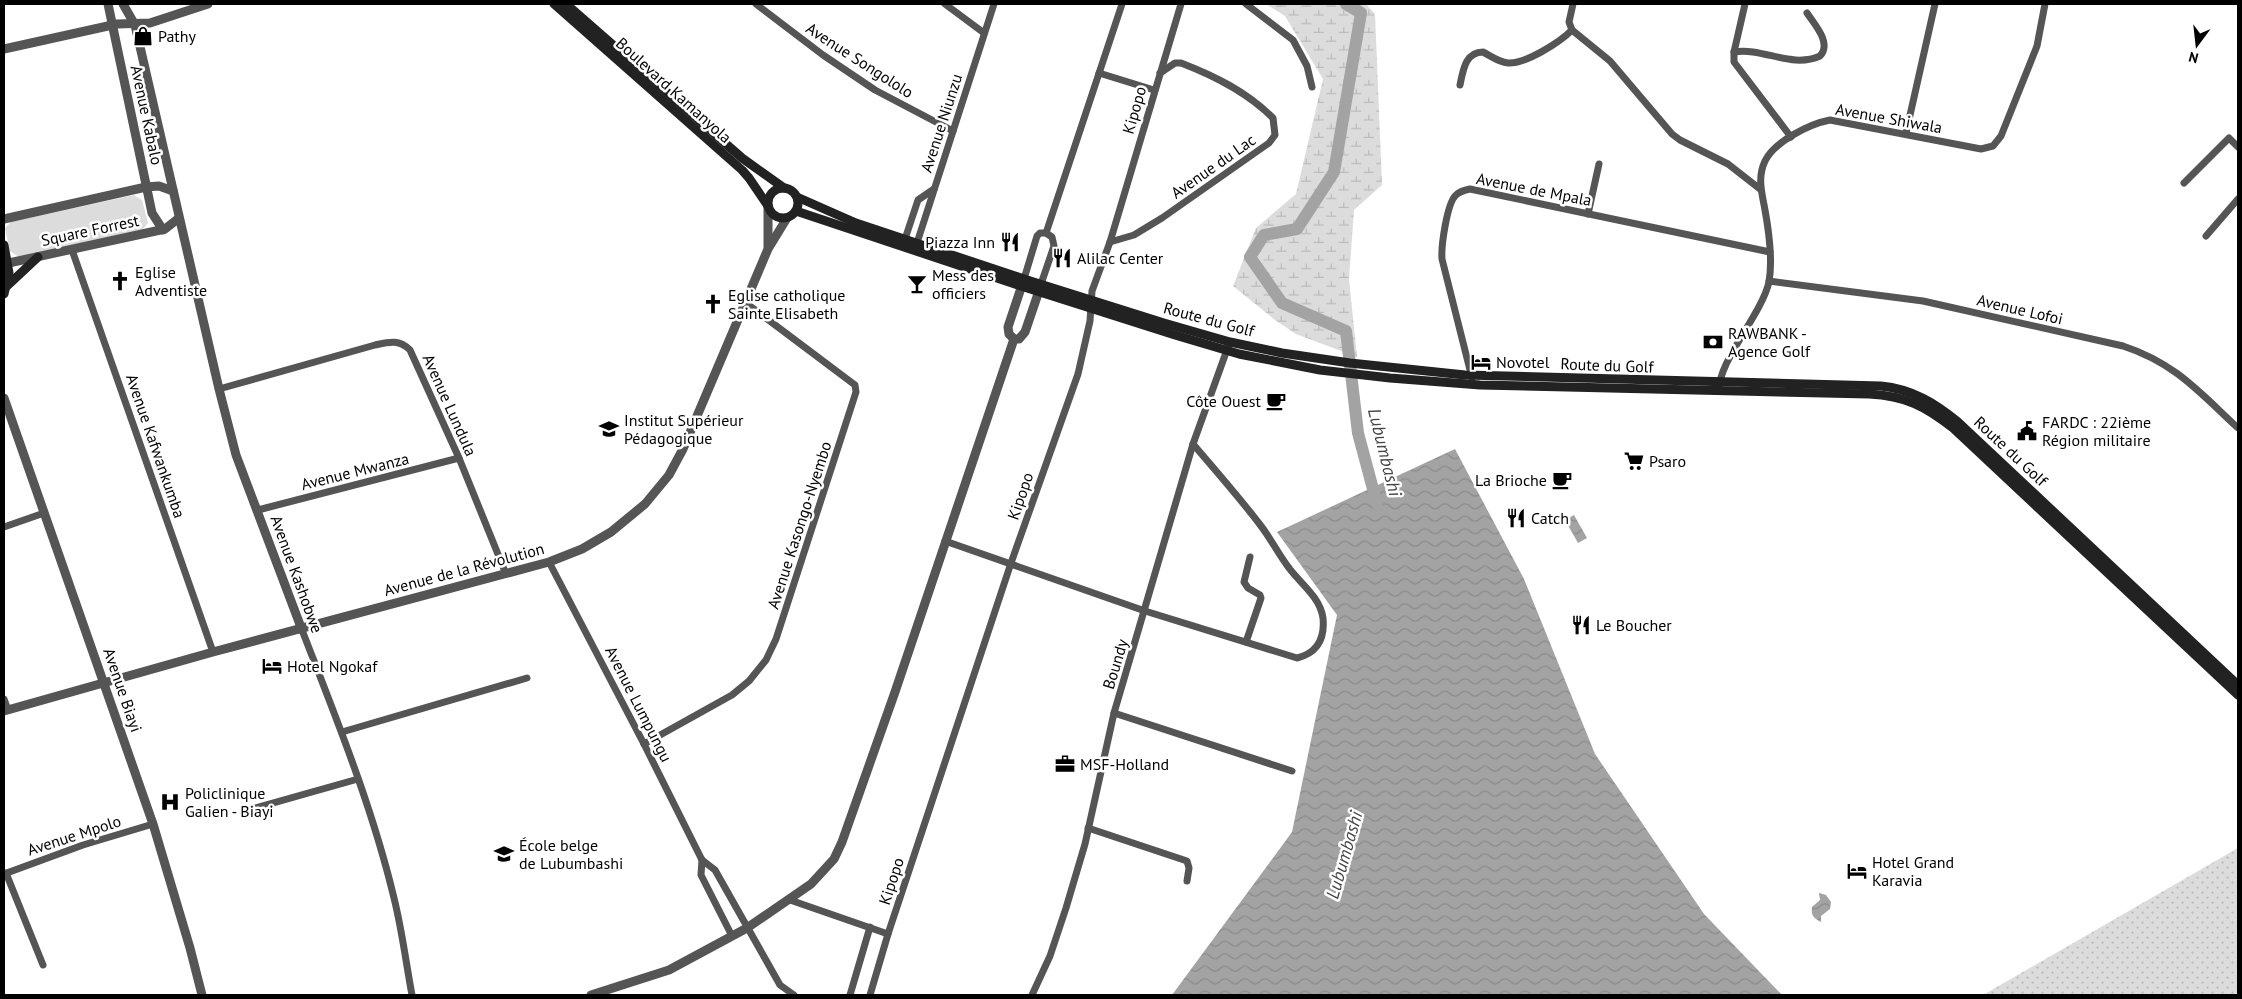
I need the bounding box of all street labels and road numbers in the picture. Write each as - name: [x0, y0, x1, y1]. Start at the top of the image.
- street label: Avenue Songololo: [803, 18, 917, 102]
- street label: Boulevard Kamanyola: [612, 33, 736, 147]
- street label: Avenue Kabalo: [127, 63, 167, 167]
- street label: Avenue Niunzu: [916, 71, 966, 175]
- street label: Kipopo: [1118, 84, 1150, 136]
- street label: Avenue Shiwala: [1834, 99, 1944, 137]
- street label: Avenue du Lac: [1167, 129, 1259, 203]
- street label: Avenue de Mpala: [1475, 168, 1593, 210]
- street label: Square Forrest: [39, 210, 141, 250]
- street label: Avenue Lofoi: [1975, 289, 2065, 329]
- street label: Route du Golf: [1161, 297, 1257, 341]
- street label: Avenue Lundula: [419, 351, 481, 459]
- street label: Route du Golf: [1560, 353, 1655, 377]
- street label: Avenue Kafwankumba: [122, 371, 190, 521]
- street label: Route du Golf: [1970, 412, 2053, 491]
- street label: Avenue Kasongo-Nyembo: [762, 439, 836, 611]
- street label: Avenue Mwanza: [299, 448, 411, 494]
- street label: Kipopo: [1003, 470, 1037, 522]
- street label: Avenue Kashobwe: [266, 512, 328, 636]
- street label: Avenue de la Révolution: [382, 538, 546, 600]
- street label: Boundy: [1098, 636, 1132, 691]
- street label: Avenue Lumpungu: [601, 643, 677, 765]
- street label: Avenue Biayi: [99, 645, 147, 735]
- street label: Avenue Mpolo: [25, 810, 123, 860]
- street label: Kipopo: [874, 855, 908, 907]

